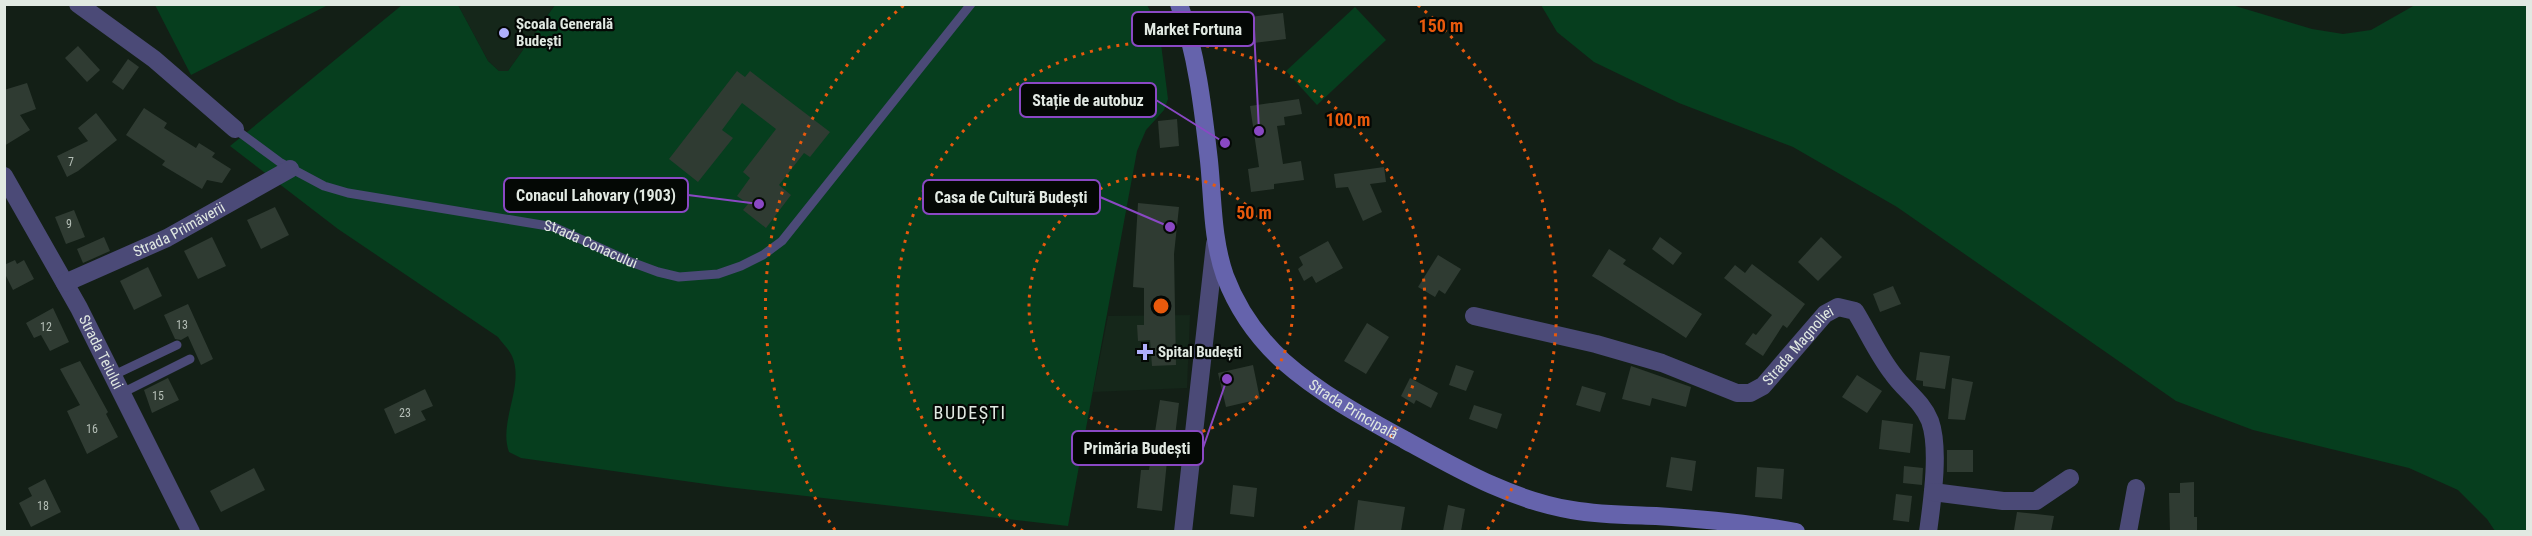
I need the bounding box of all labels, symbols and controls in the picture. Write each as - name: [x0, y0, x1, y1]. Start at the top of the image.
- callout: Market Fortuna: [1132, 12, 1254, 46]
- place label: Școala Generală Budești: [516, 15, 613, 50]
- text: 150 m: [1419, 15, 1463, 36]
- text: Market Fortuna: [1144, 20, 1242, 39]
- marker: Școala Generală Budești: [497, 26, 511, 40]
- callout: Stație de autobuz: [1020, 83, 1156, 117]
- text: Stație de autobuz: [1032, 91, 1144, 110]
- text: 100 m: [1326, 109, 1370, 130]
- house number: 7: [68, 155, 74, 169]
- callout: Conacul Lahovary (1903): [504, 178, 688, 212]
- callout: Casa de Cultură Budești: [923, 180, 1100, 214]
- text: Conacul Lahovary (1903): [516, 186, 676, 205]
- text: Casa de Cultură Budești: [934, 188, 1088, 207]
- street label: Strada Primăverii: [130, 198, 228, 261]
- text: 50 m: [1236, 202, 1272, 223]
- street label: Strada Conacului: [543, 216, 640, 273]
- house number: 9: [66, 217, 72, 231]
- centre of rings: [1151, 296, 1171, 316]
- street label: Strada Magnoliei: [1759, 302, 1837, 389]
- street label: Strada Teiului: [75, 312, 127, 392]
- house number: 13: [176, 318, 188, 332]
- house number: 12: [40, 320, 52, 334]
- marker: Spital Budești: [1136, 343, 1154, 361]
- place label: Spital Budești: [1158, 343, 1242, 361]
- street label: Strada Principală: [1305, 376, 1401, 443]
- house number: 15: [152, 389, 164, 403]
- district label: BUDEȘTI: [934, 402, 1006, 424]
- house number: 23: [399, 406, 411, 420]
- house number: 16: [86, 422, 98, 436]
- callout: Primăria Budești: [1072, 431, 1203, 465]
- text: Primăria Budești: [1083, 439, 1191, 458]
- house number: 18: [37, 499, 49, 513]

